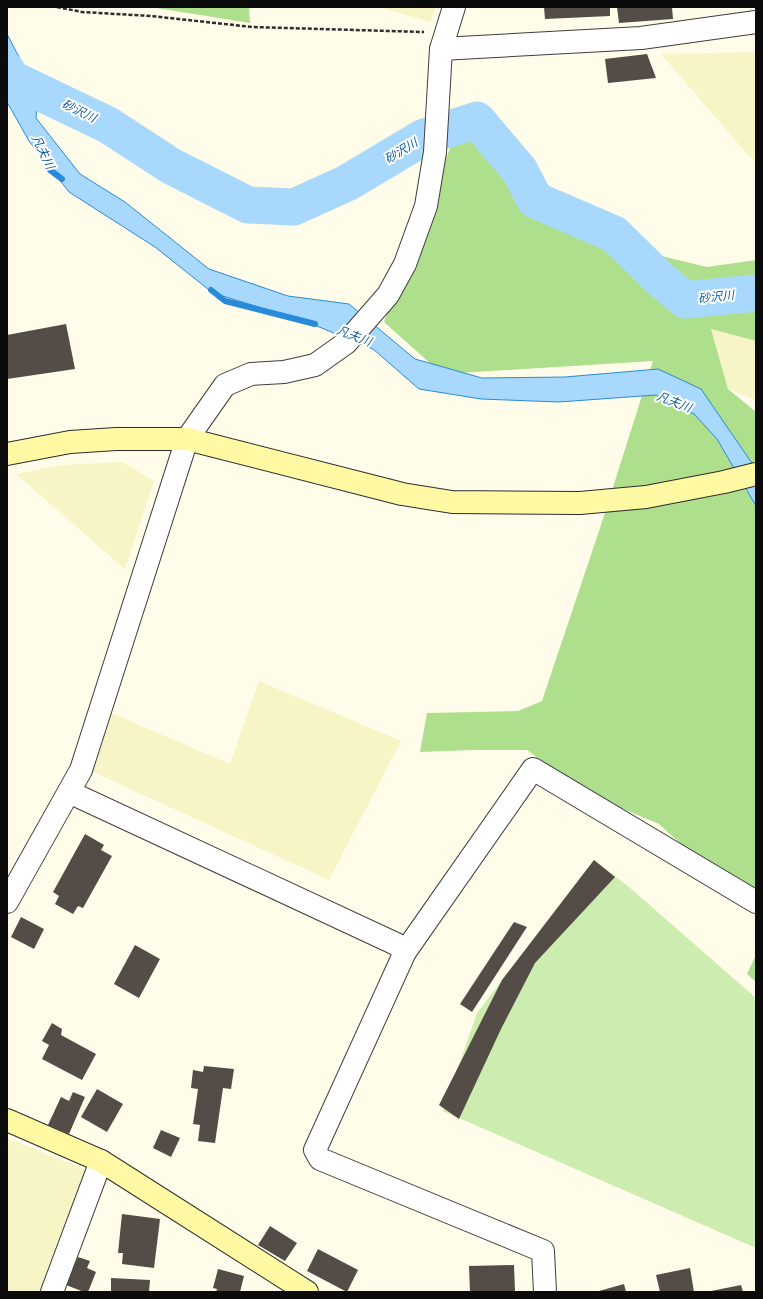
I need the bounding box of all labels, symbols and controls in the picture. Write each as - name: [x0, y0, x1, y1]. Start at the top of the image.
- water label: 砂沢川: [60, 96, 100, 126]
- water label: 凡夫川: [29, 132, 59, 173]
- water label: 砂沢川: [381, 134, 422, 166]
- water label: 砂沢川: [697, 287, 737, 306]
- water label: 凡夫川: [335, 322, 376, 350]
- water label: 凡夫川: [655, 388, 696, 416]

